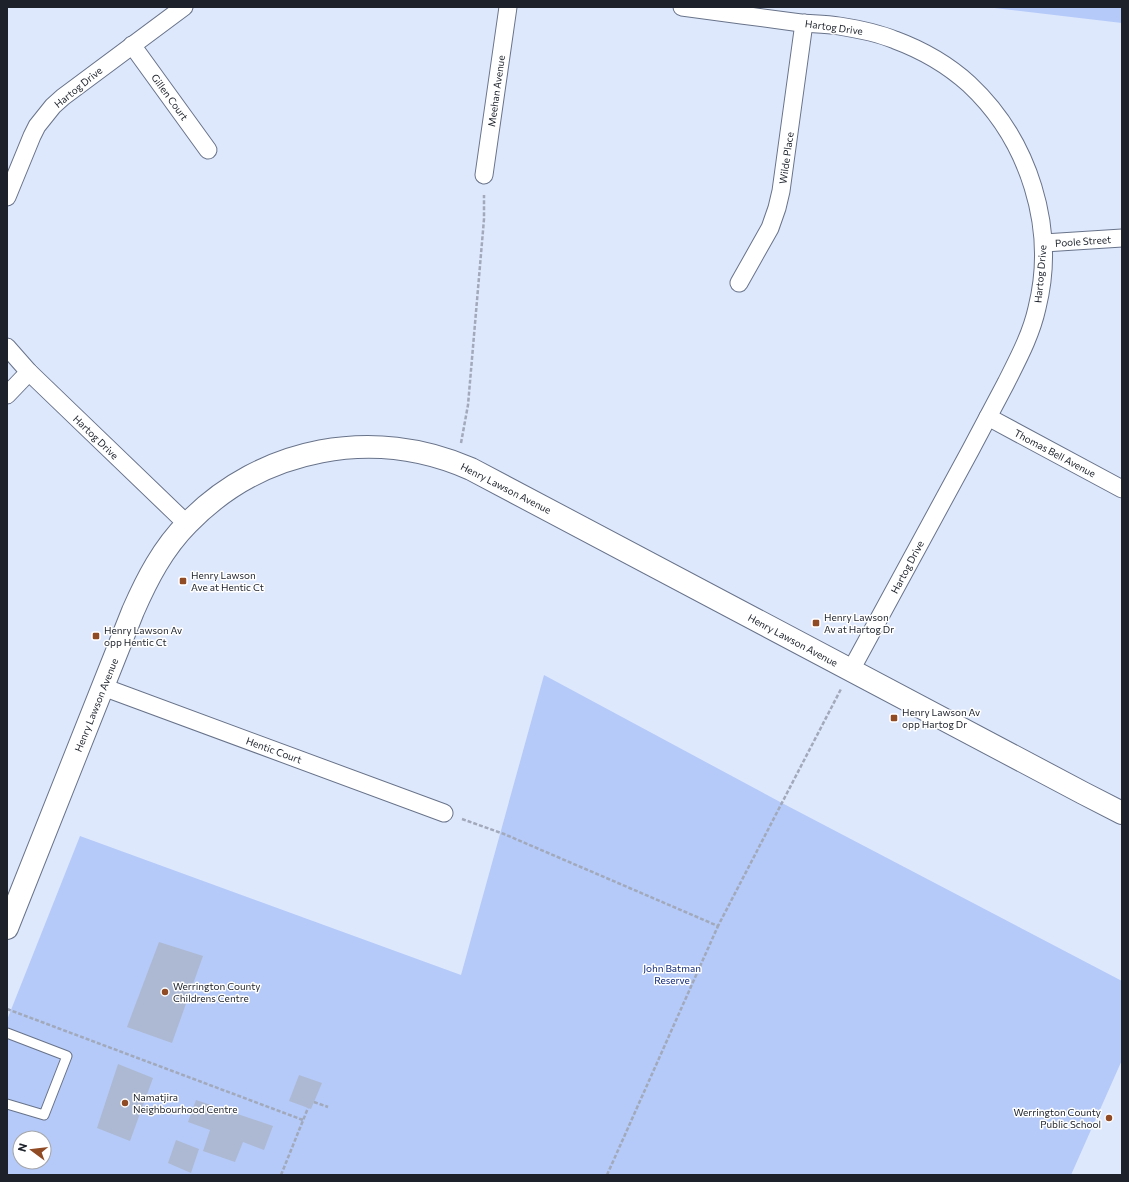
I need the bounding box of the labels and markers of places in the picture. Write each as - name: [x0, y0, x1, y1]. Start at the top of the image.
- place label: Henry Lawson Ave at Hentic Ct: [191, 569, 264, 593]
- marker: Henry Lawson Ave at Hentic Ct: [178, 576, 188, 586]
- place label: Henry Lawson Av at Hartog Dr: [824, 611, 894, 635]
- marker: Henry Lawson Av at Hartog Dr: [811, 618, 821, 628]
- place label: Henry Lawson Av opp Hentic Ct: [104, 624, 182, 648]
- marker: Henry Lawson Av opp Hentic Ct: [91, 631, 101, 641]
- place label: Henry Lawson Av opp Hartog Dr: [902, 706, 980, 730]
- marker: Henry Lawson Av opp Hartog Dr: [889, 713, 899, 723]
- place label: Werrington County Childrens Centre: [173, 980, 261, 1004]
- marker: Werrington County Childrens Centre: [160, 987, 170, 997]
- place label: Namatjira Neighbourhood Centre: [133, 1091, 237, 1115]
- marker: Namatjira Neighbourhood Centre: [120, 1098, 130, 1108]
- place label: Werrington County Public School: [1013, 1106, 1101, 1130]
- marker: Werrington County Public School: [1104, 1113, 1114, 1123]

